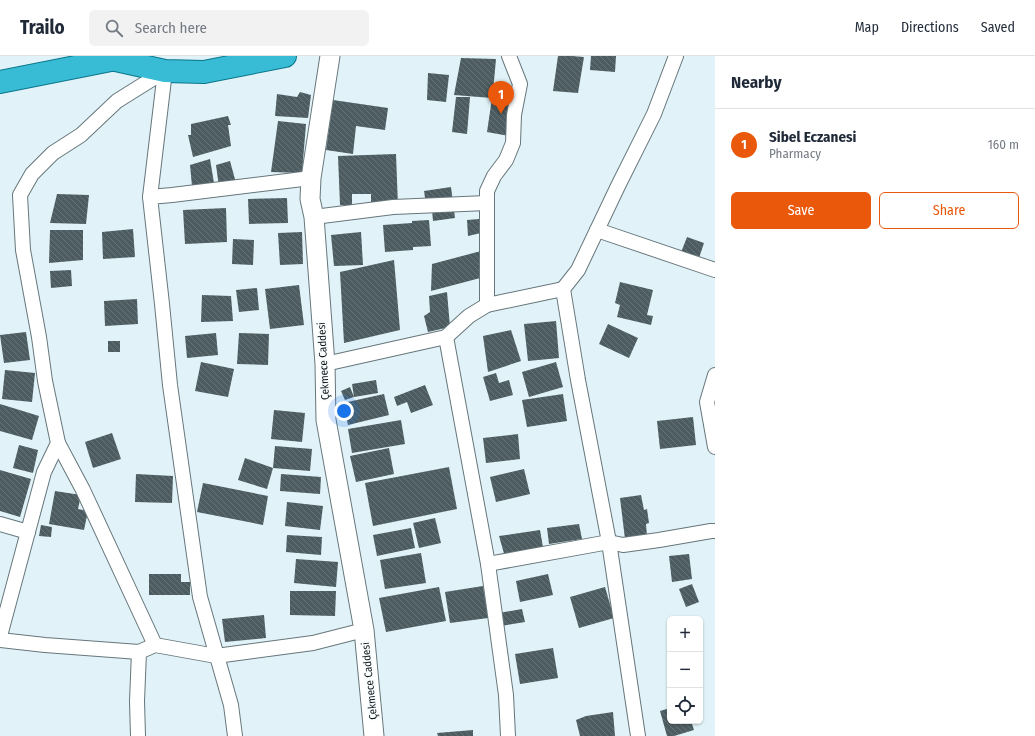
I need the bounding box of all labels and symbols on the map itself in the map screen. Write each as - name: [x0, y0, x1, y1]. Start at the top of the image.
- pin: 1: [488, 81, 514, 114]
- street label: Çekmece Caddesi: [315, 322, 332, 400]
- your location: [334, 401, 354, 421]
- street label: Çekmece Caddesi: [359, 641, 380, 720]

